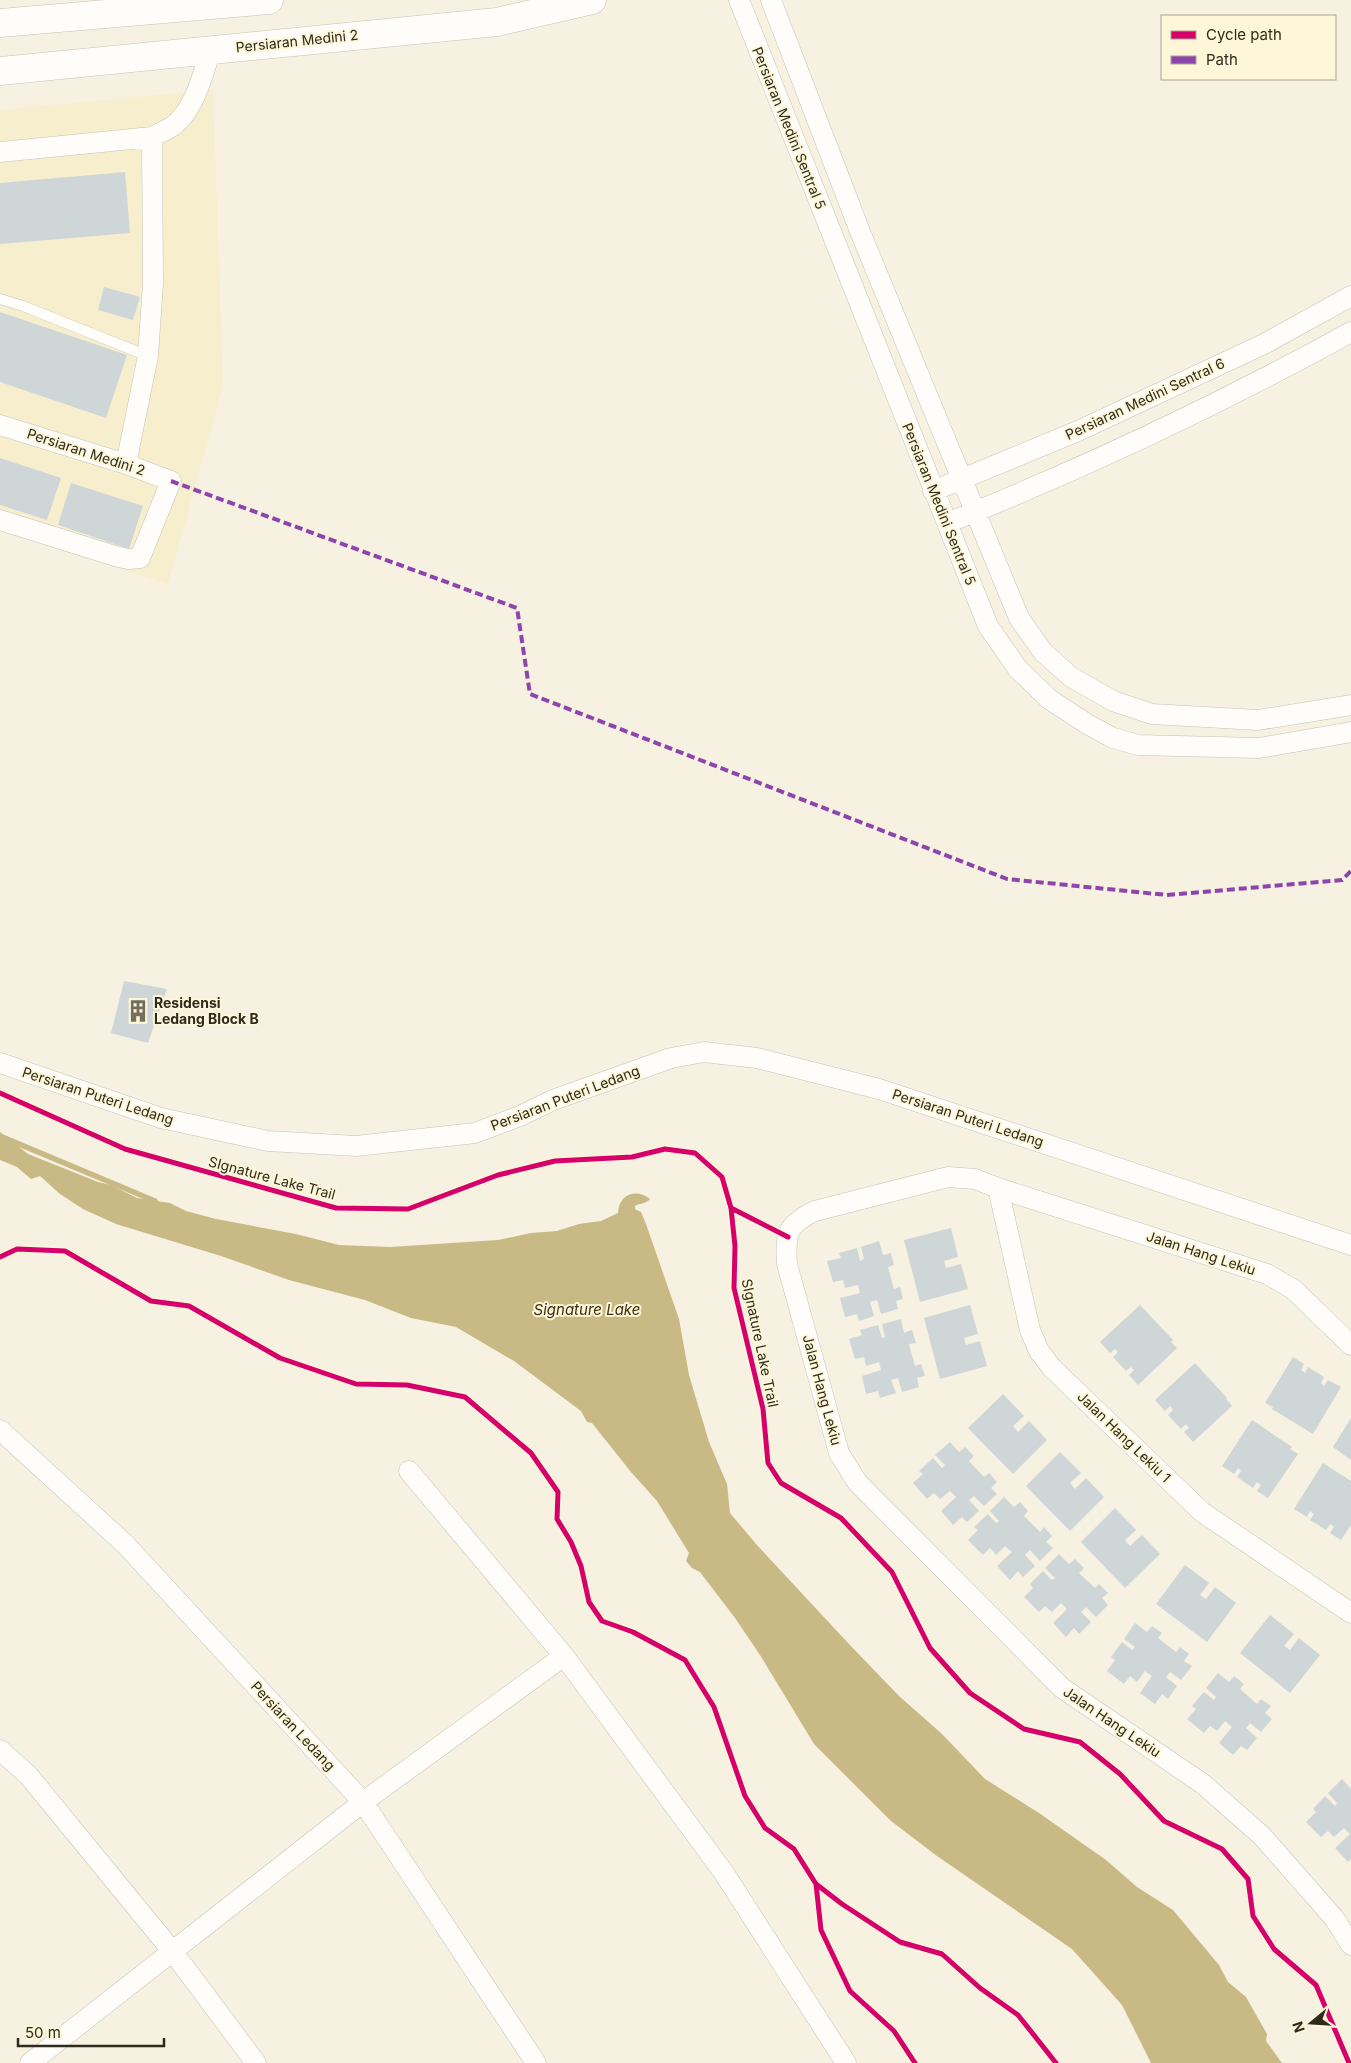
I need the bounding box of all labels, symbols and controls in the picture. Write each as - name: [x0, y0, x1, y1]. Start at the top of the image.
- legend: [1161, 15, 1336, 80]
- text: Cycle path: [1206, 25, 1282, 44]
- street label: Persiaran Medini 2: [235, 26, 359, 55]
- street label: Persiaran Medini Sentral 5: [749, 44, 830, 211]
- text: Path: [1206, 50, 1238, 69]
- street label: Persiaran Medini Sentral 6: [1062, 354, 1227, 443]
- street label: Persiaran Medini Sentral 5: [899, 420, 980, 587]
- street label: Persiaran Medini 2: [25, 424, 147, 479]
- place label: Residensi Ledang Block B: [154, 994, 259, 1027]
- building icon: Residensi Ledang Block B: [125, 998, 151, 1024]
- street label: Persiaran Puteri Ledang: [488, 1061, 642, 1134]
- street label: Persiaran Puteri Ledang: [20, 1063, 176, 1128]
- street label: Persiaran Puteri Ledang: [890, 1085, 1046, 1150]
- street label: SIgnature Lake Trail: [207, 1152, 338, 1203]
- street label: Jalan Hang Lekiu: [1144, 1227, 1258, 1278]
- street label: SIgnature Lake Trail: [739, 1277, 782, 1409]
- water label: Signature Lake: [534, 1300, 640, 1319]
- street label: Jalan Hang Lekiu: [800, 1333, 845, 1447]
- street label: Jalan Hang Lekiu 1: [1074, 1388, 1175, 1486]
- street label: Persiaran Ledang: [248, 1678, 339, 1774]
- street label: Jalan Hang Lekiu: [1060, 1683, 1164, 1760]
- north arrow: [1286, 1998, 1336, 2048]
- scale bar: [18, 2016, 164, 2048]
- text: N: [1288, 2019, 1308, 2035]
- text: 50 m: [25, 2023, 61, 2042]

